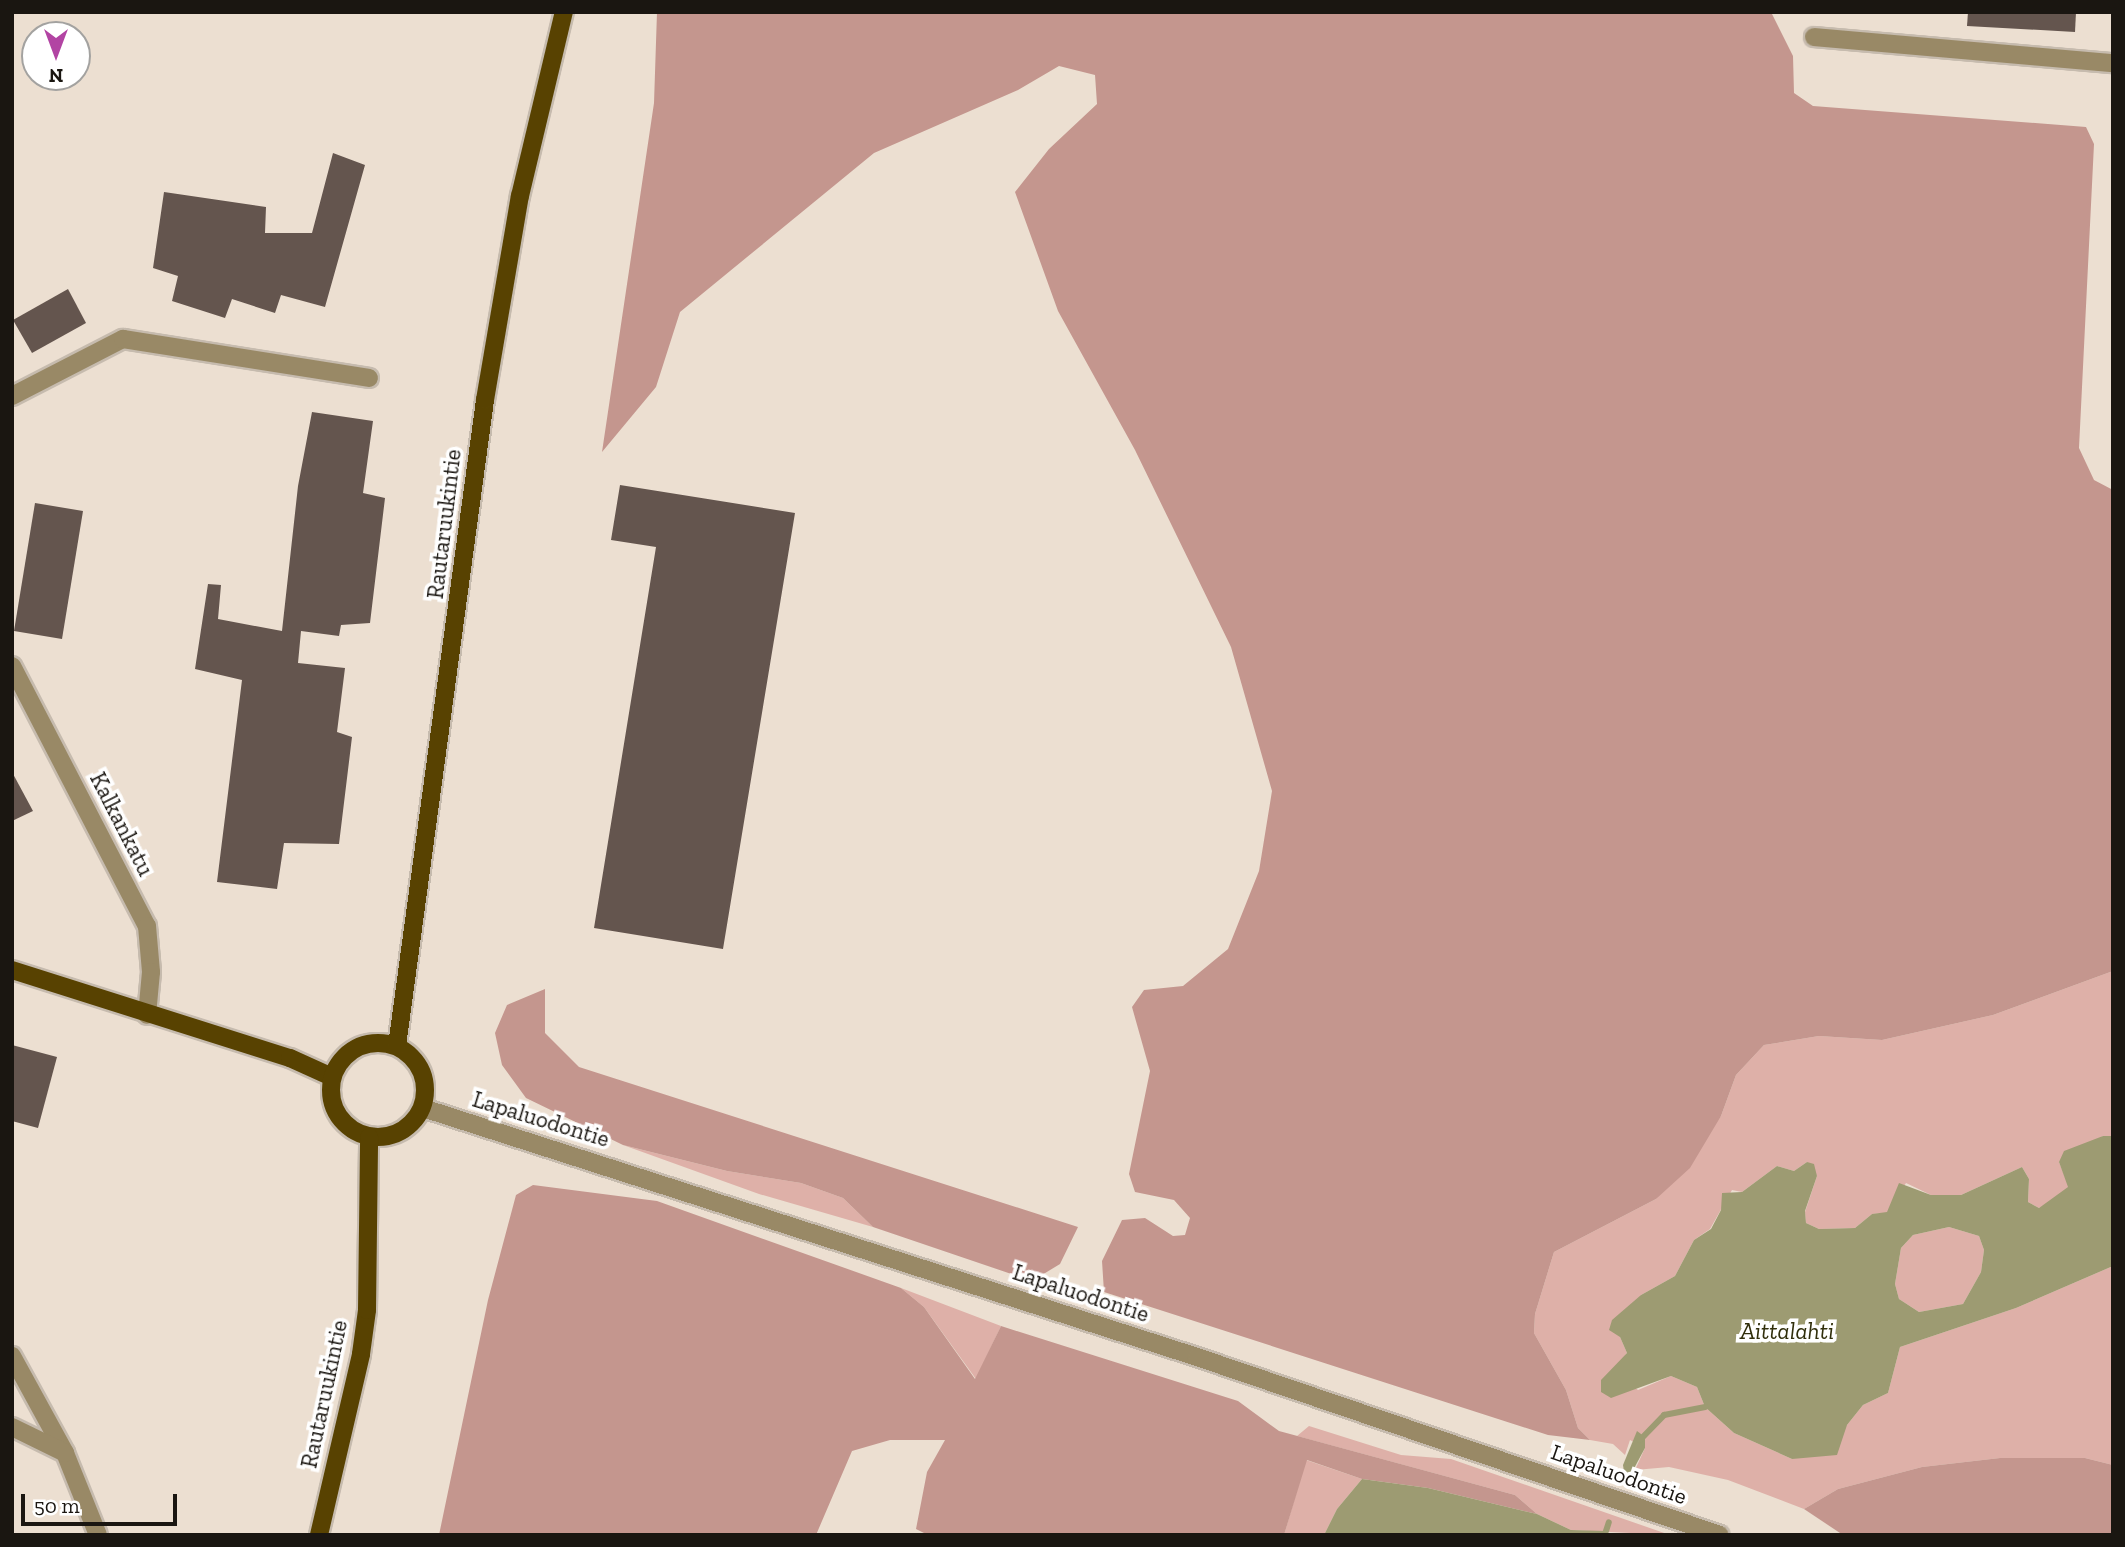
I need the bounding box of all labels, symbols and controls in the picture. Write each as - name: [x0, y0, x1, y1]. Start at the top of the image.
- north arrow: [21, 21, 91, 91]
- text: N: [49, 64, 63, 87]
- street label: Rautaruukintie: [421, 448, 467, 600]
- street label: Kalkankatu: [84, 768, 160, 880]
- street label: Lapaluodontie: [469, 1085, 613, 1153]
- street label: Lapaluodontie: [1009, 1258, 1153, 1328]
- street label: Rautaruukintie: [295, 1317, 353, 1471]
- water label: Aittalahti: [1740, 1317, 1834, 1345]
- street label: Lapaluodontie: [1548, 1438, 1690, 1510]
- scale bar: [24, 1480, 180, 1524]
- text: 50 m: [34, 1493, 80, 1518]

